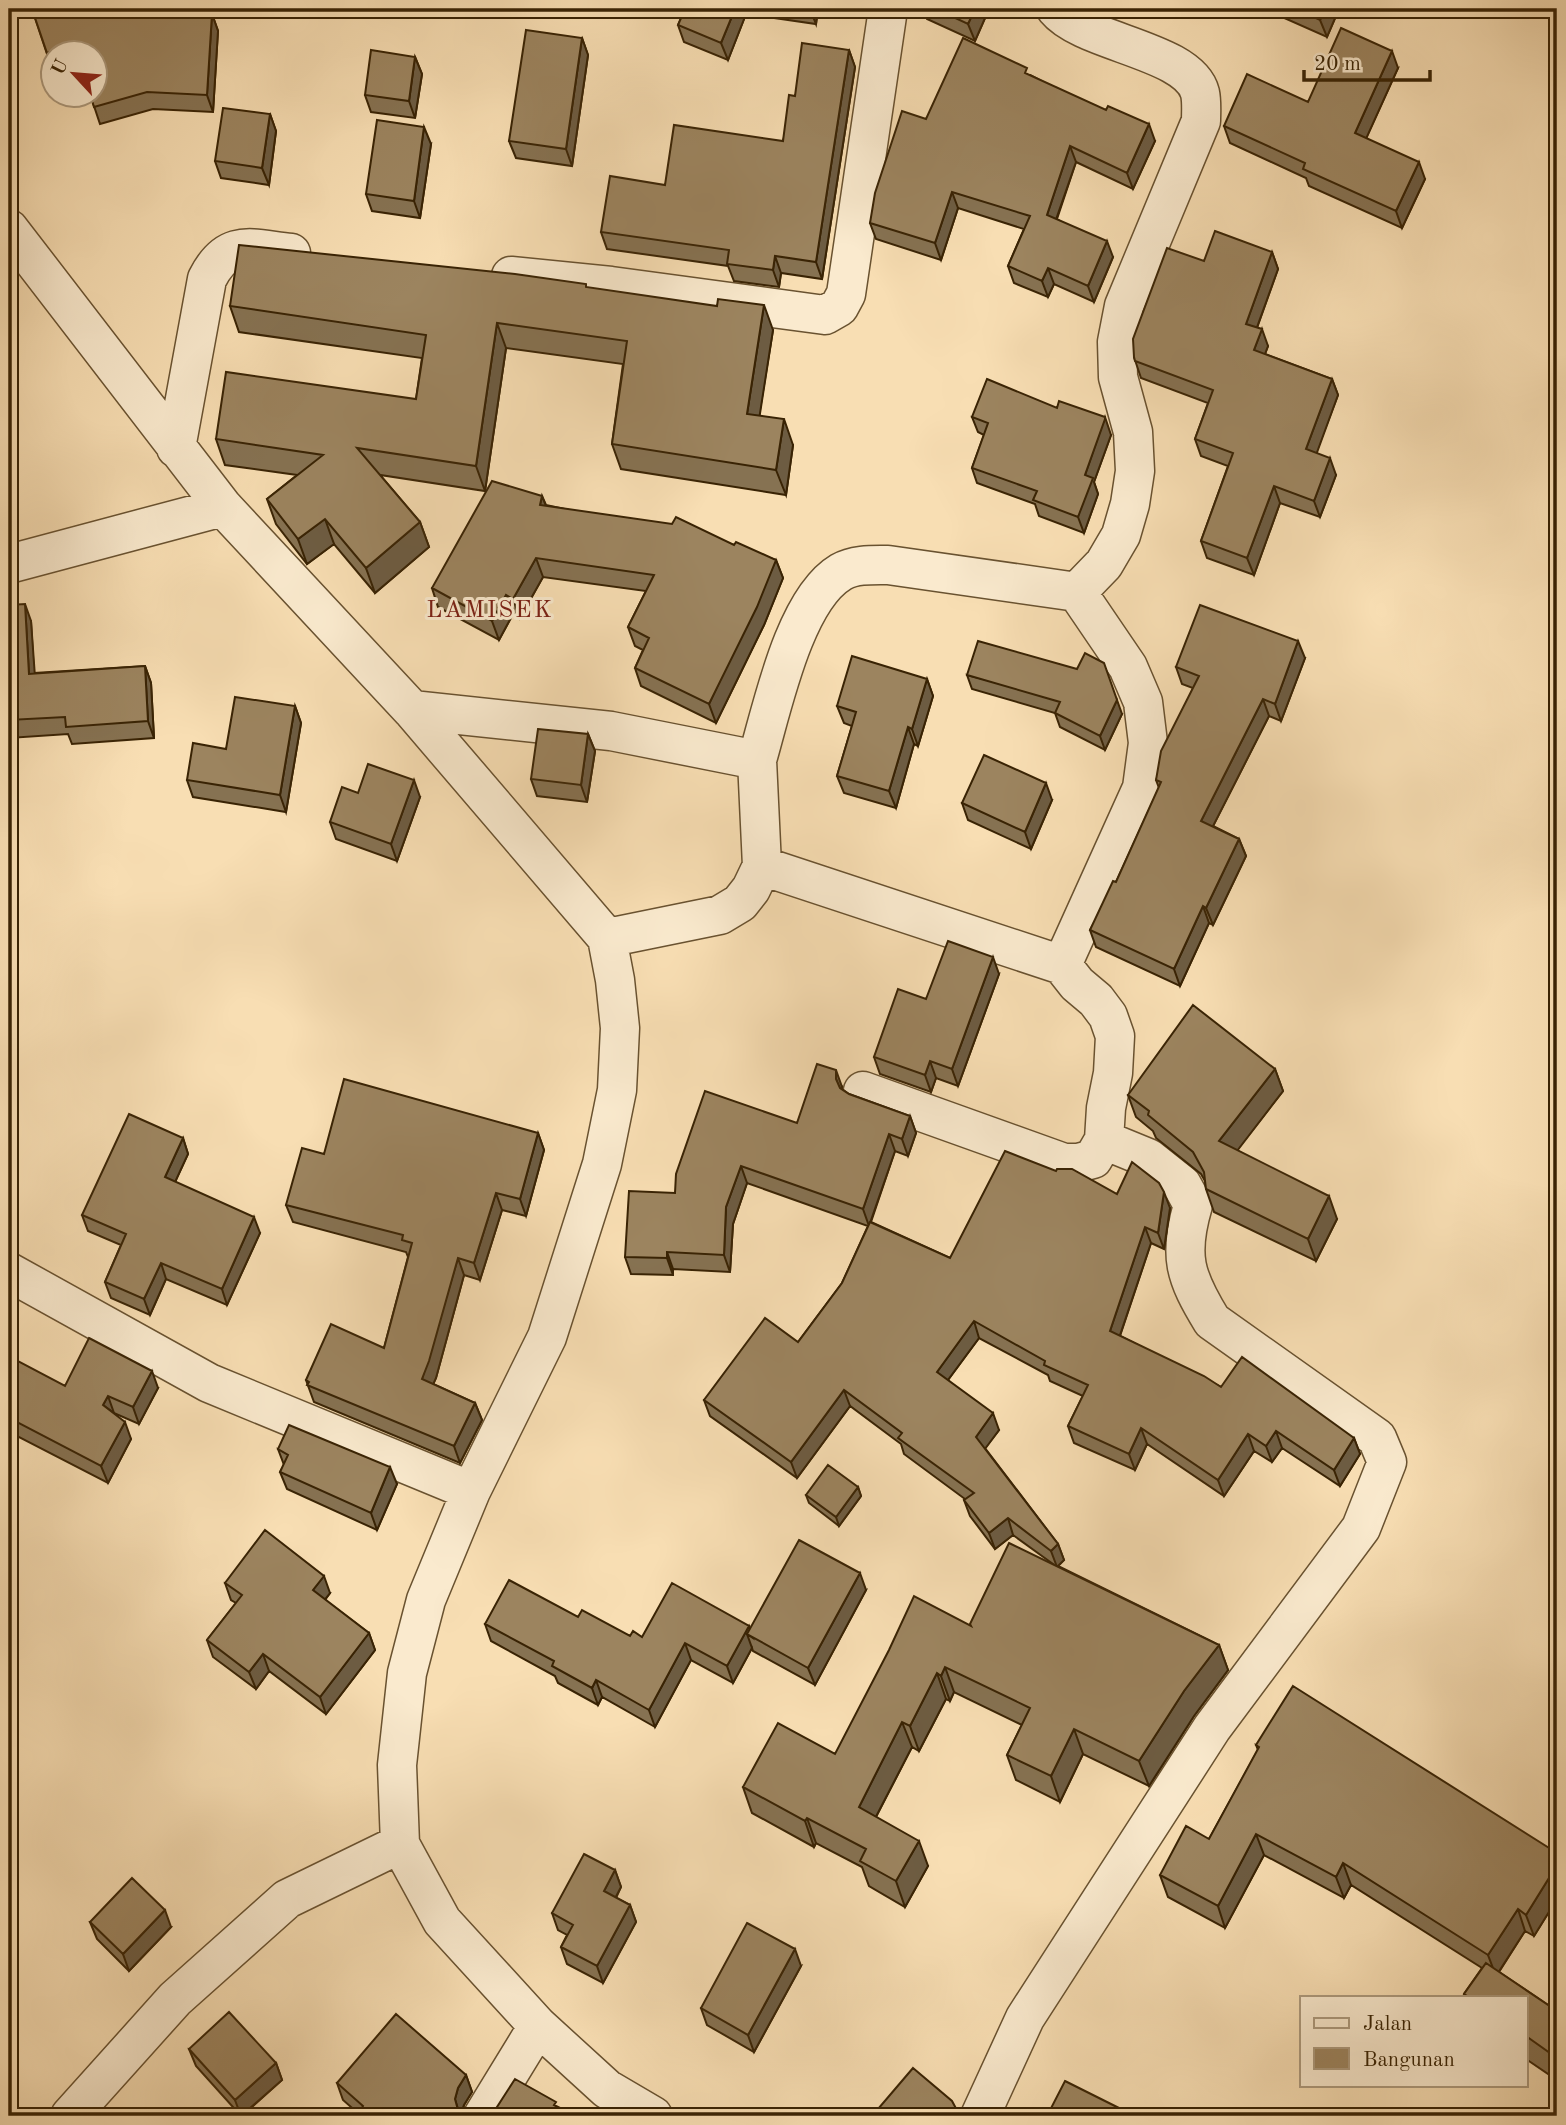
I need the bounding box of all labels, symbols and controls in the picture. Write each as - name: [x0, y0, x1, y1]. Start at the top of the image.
- north arrow: [38, 38, 108, 108]
- scale bar: [1304, 38, 1430, 82]
- text: 20 m: [1314, 54, 1361, 75]
- text: U: [49, 57, 73, 79]
- district label: LAMISEK: [426, 599, 554, 623]
- legend: [1300, 1996, 1528, 2086]
- text: Jalan: [1363, 2014, 1412, 2035]
- text: Bangunan: [1363, 2050, 1455, 2071]

